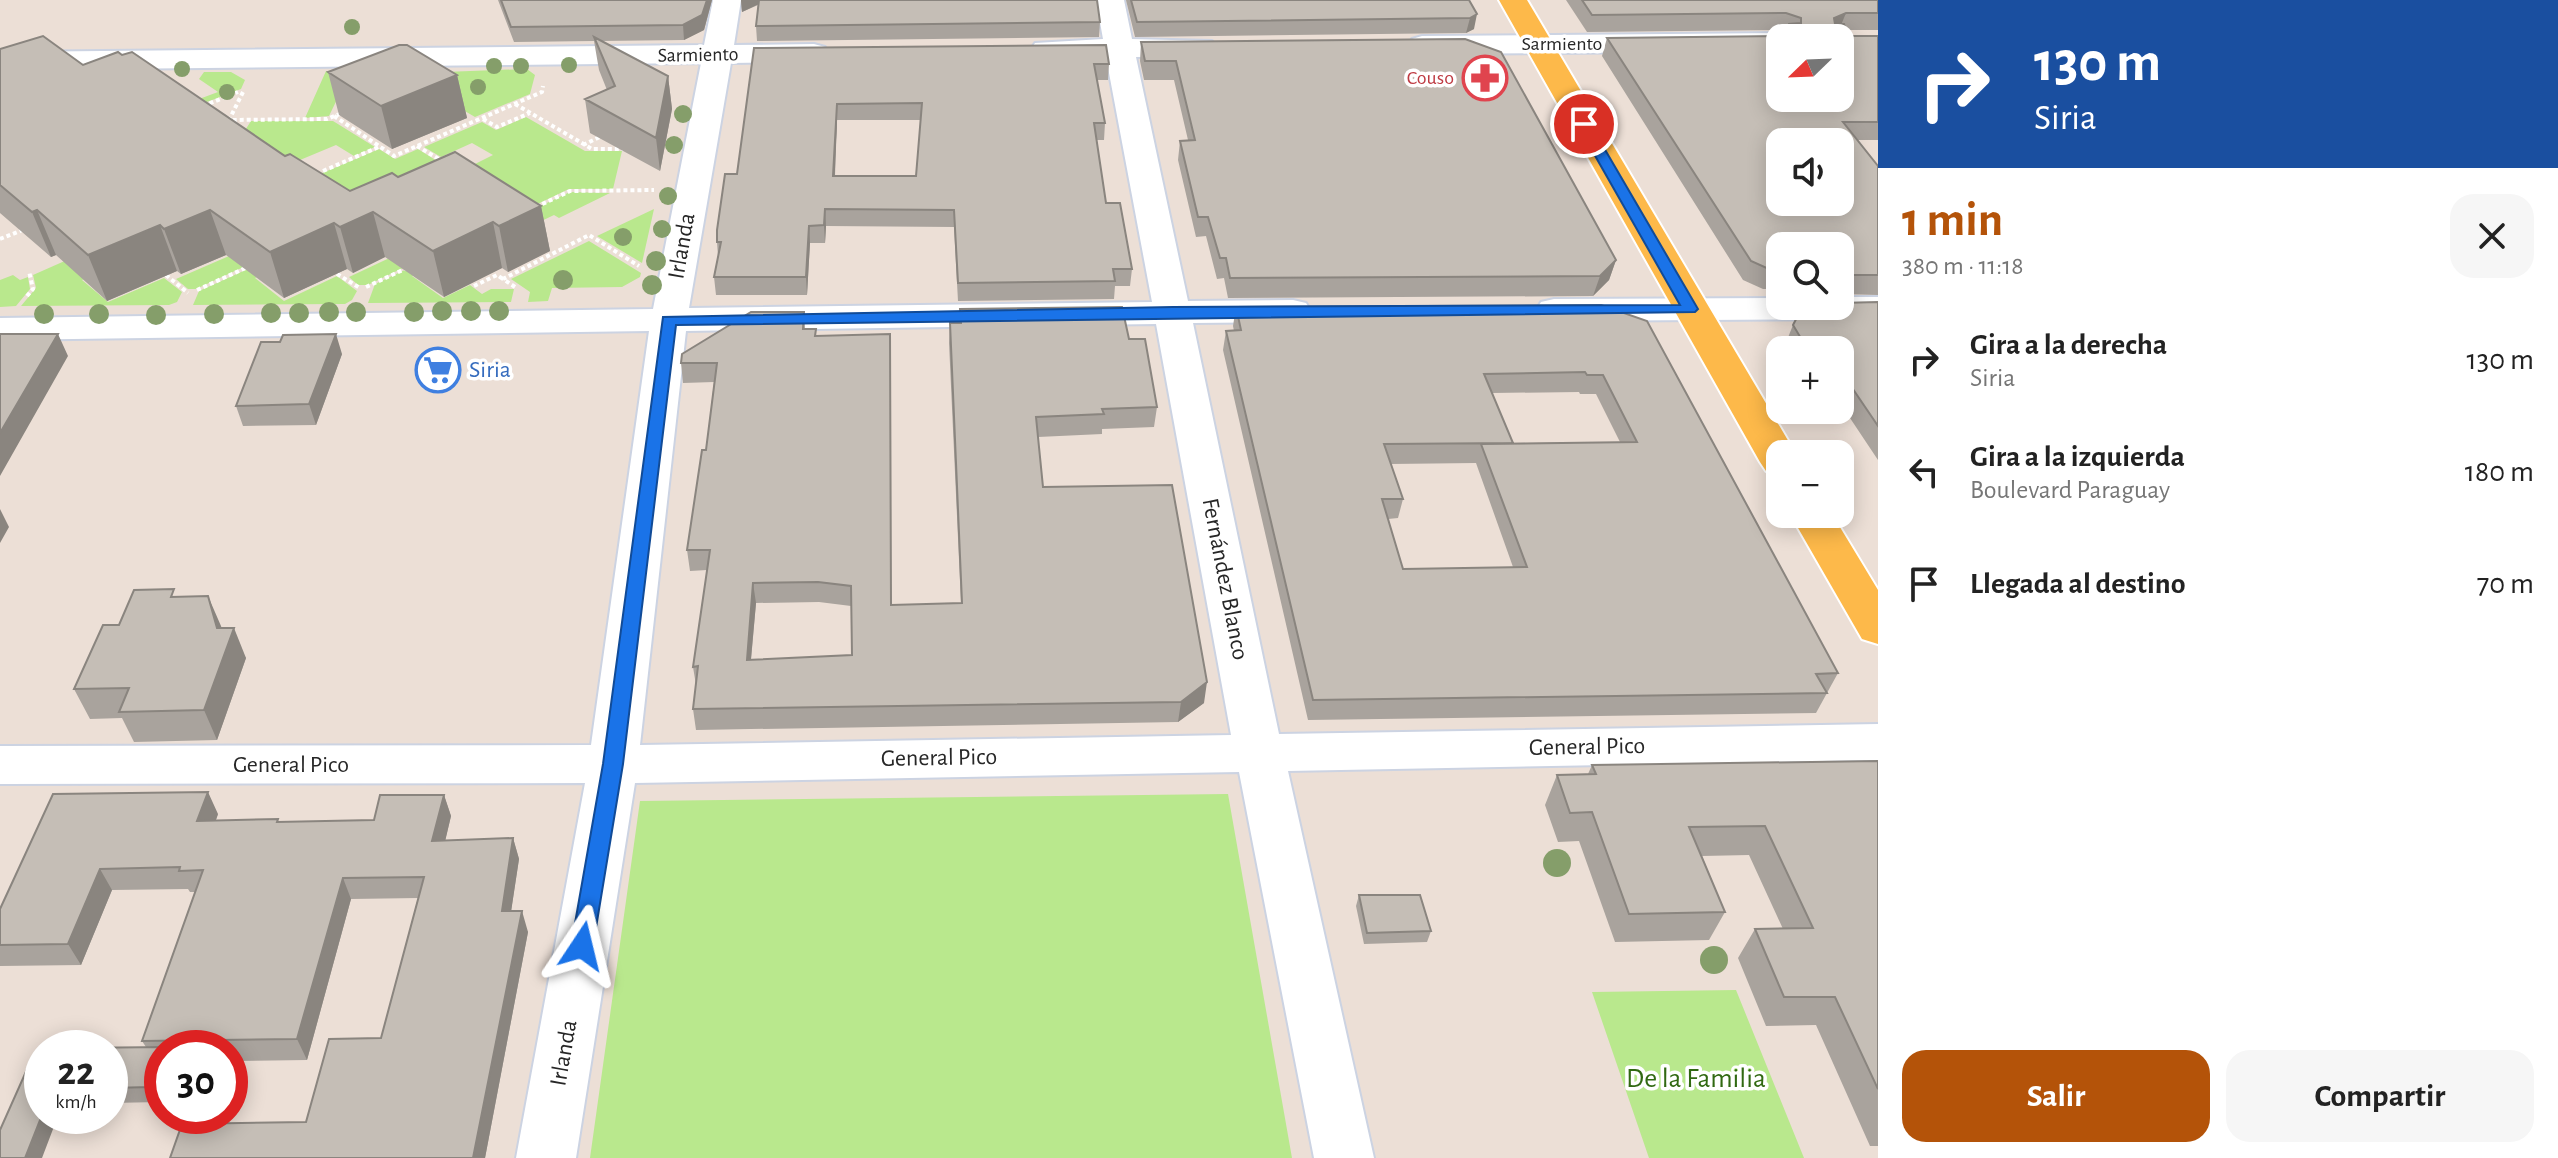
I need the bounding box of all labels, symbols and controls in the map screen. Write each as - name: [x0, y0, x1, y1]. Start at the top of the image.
- north arrow: [1766, 24, 1854, 112]
- map controls: [1766, 24, 1854, 528]
- icon: right: [1902, 32, 2006, 136]
- street label: Sarmiento: [1522, 34, 1602, 54]
- text: 130 m: [2034, 35, 2161, 91]
- street label: Sarmiento: [657, 44, 739, 66]
- pharmacy icon: Couso: [1461, 54, 1509, 102]
- place label: Couso: [1407, 68, 1454, 88]
- pin: [1550, 90, 1618, 158]
- text: Siria: [2034, 100, 2097, 136]
- icon: arrive: [1562, 102, 1606, 146]
- button: sound: [1766, 128, 1854, 216]
- button: close: [2450, 194, 2534, 278]
- text: 1 min: [1902, 197, 2003, 245]
- street label: Irlanda: [664, 211, 700, 281]
- button: search: [1766, 232, 1854, 320]
- text: 380 m · 11:18: [1902, 253, 2024, 279]
- text: Gira a la derecha: [1970, 330, 2167, 360]
- button: +: [1766, 336, 1854, 424]
- icon: right: [1902, 338, 1946, 382]
- text: 130 m: [2467, 345, 2534, 375]
- supermarket icon: Siria: [414, 346, 462, 394]
- place label: Siria: [469, 358, 511, 382]
- text: Siria: [1970, 365, 2015, 391]
- button: −: [1766, 440, 1854, 528]
- text: Gira a la izquierda: [1970, 442, 2185, 472]
- icon: left: [1902, 450, 1946, 494]
- text: 180 m: [2465, 457, 2534, 487]
- text: Boulevard Paraguay: [1970, 477, 2170, 503]
- street label: Fernández Blanco: [1198, 496, 1252, 662]
- icon: arrive: [1902, 562, 1946, 606]
- text: Llegada al destino: [1970, 569, 2186, 599]
- text: 70 m: [2477, 569, 2534, 599]
- street label: General Pico: [1529, 734, 1645, 760]
- street label: General Pico: [881, 745, 997, 771]
- street label: General Pico: [233, 753, 349, 777]
- position arrow: [540, 904, 624, 988]
- street label: Irlanda: [546, 1018, 582, 1088]
- speed limit sign: 30: [144, 1030, 248, 1134]
- button: Salir: [1902, 1050, 2210, 1142]
- button: Compartir: [2226, 1050, 2534, 1142]
- text: 22: [57, 1052, 95, 1092]
- park label: De la Familia: [1626, 1065, 1766, 1093]
- text: km/h: [55, 1092, 97, 1112]

